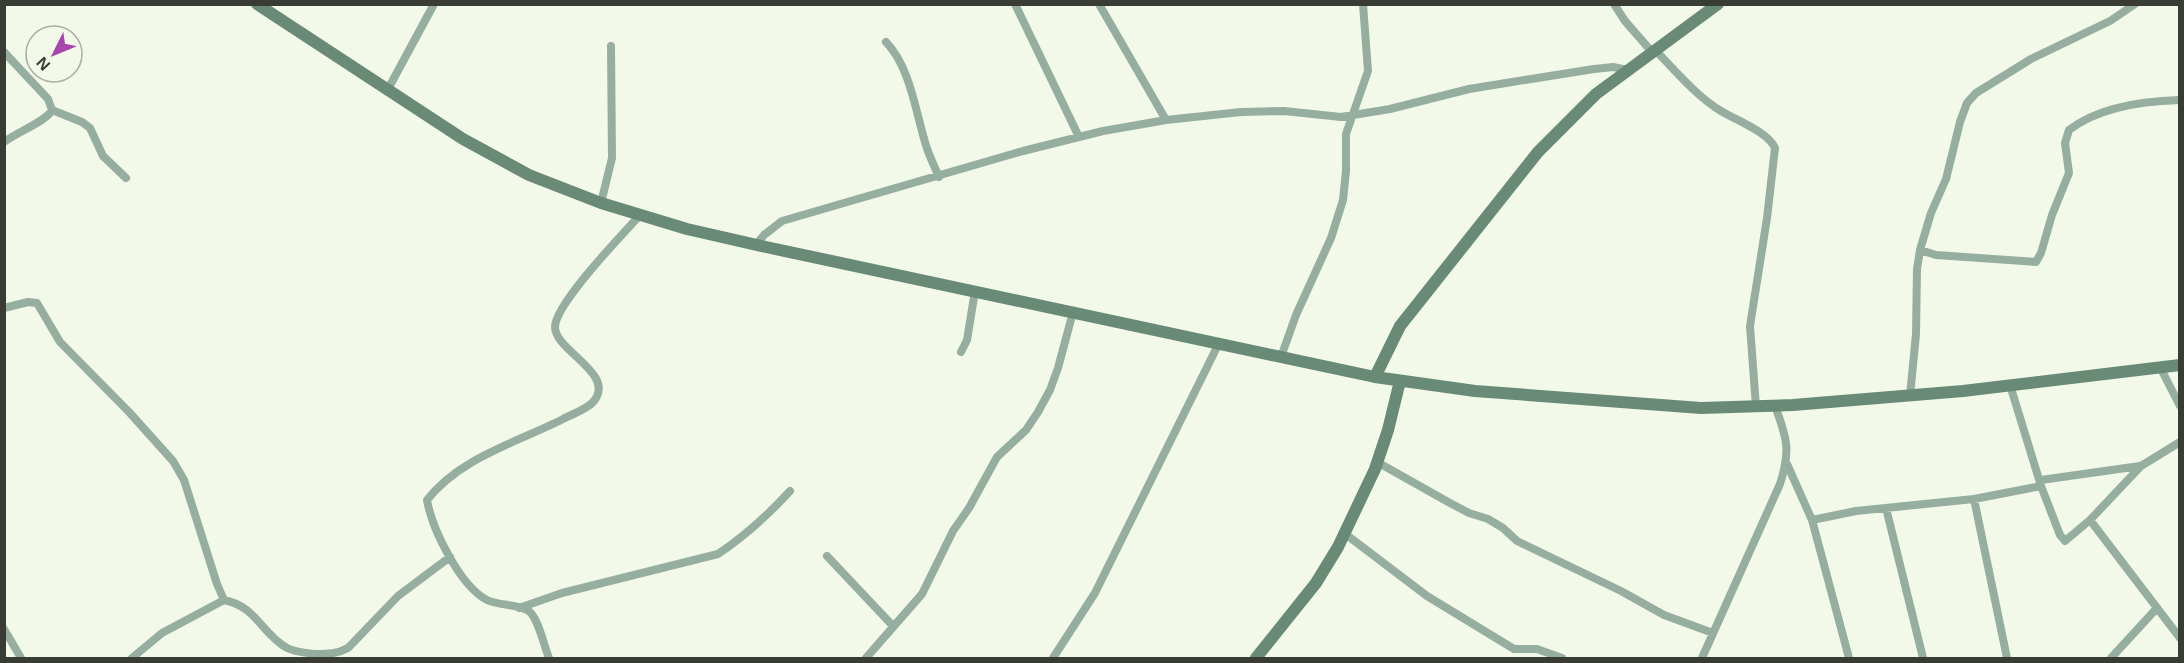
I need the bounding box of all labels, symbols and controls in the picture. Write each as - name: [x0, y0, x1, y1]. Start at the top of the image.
- north arrow: [24, 24, 84, 84]
- text: N: [33, 54, 54, 74]

